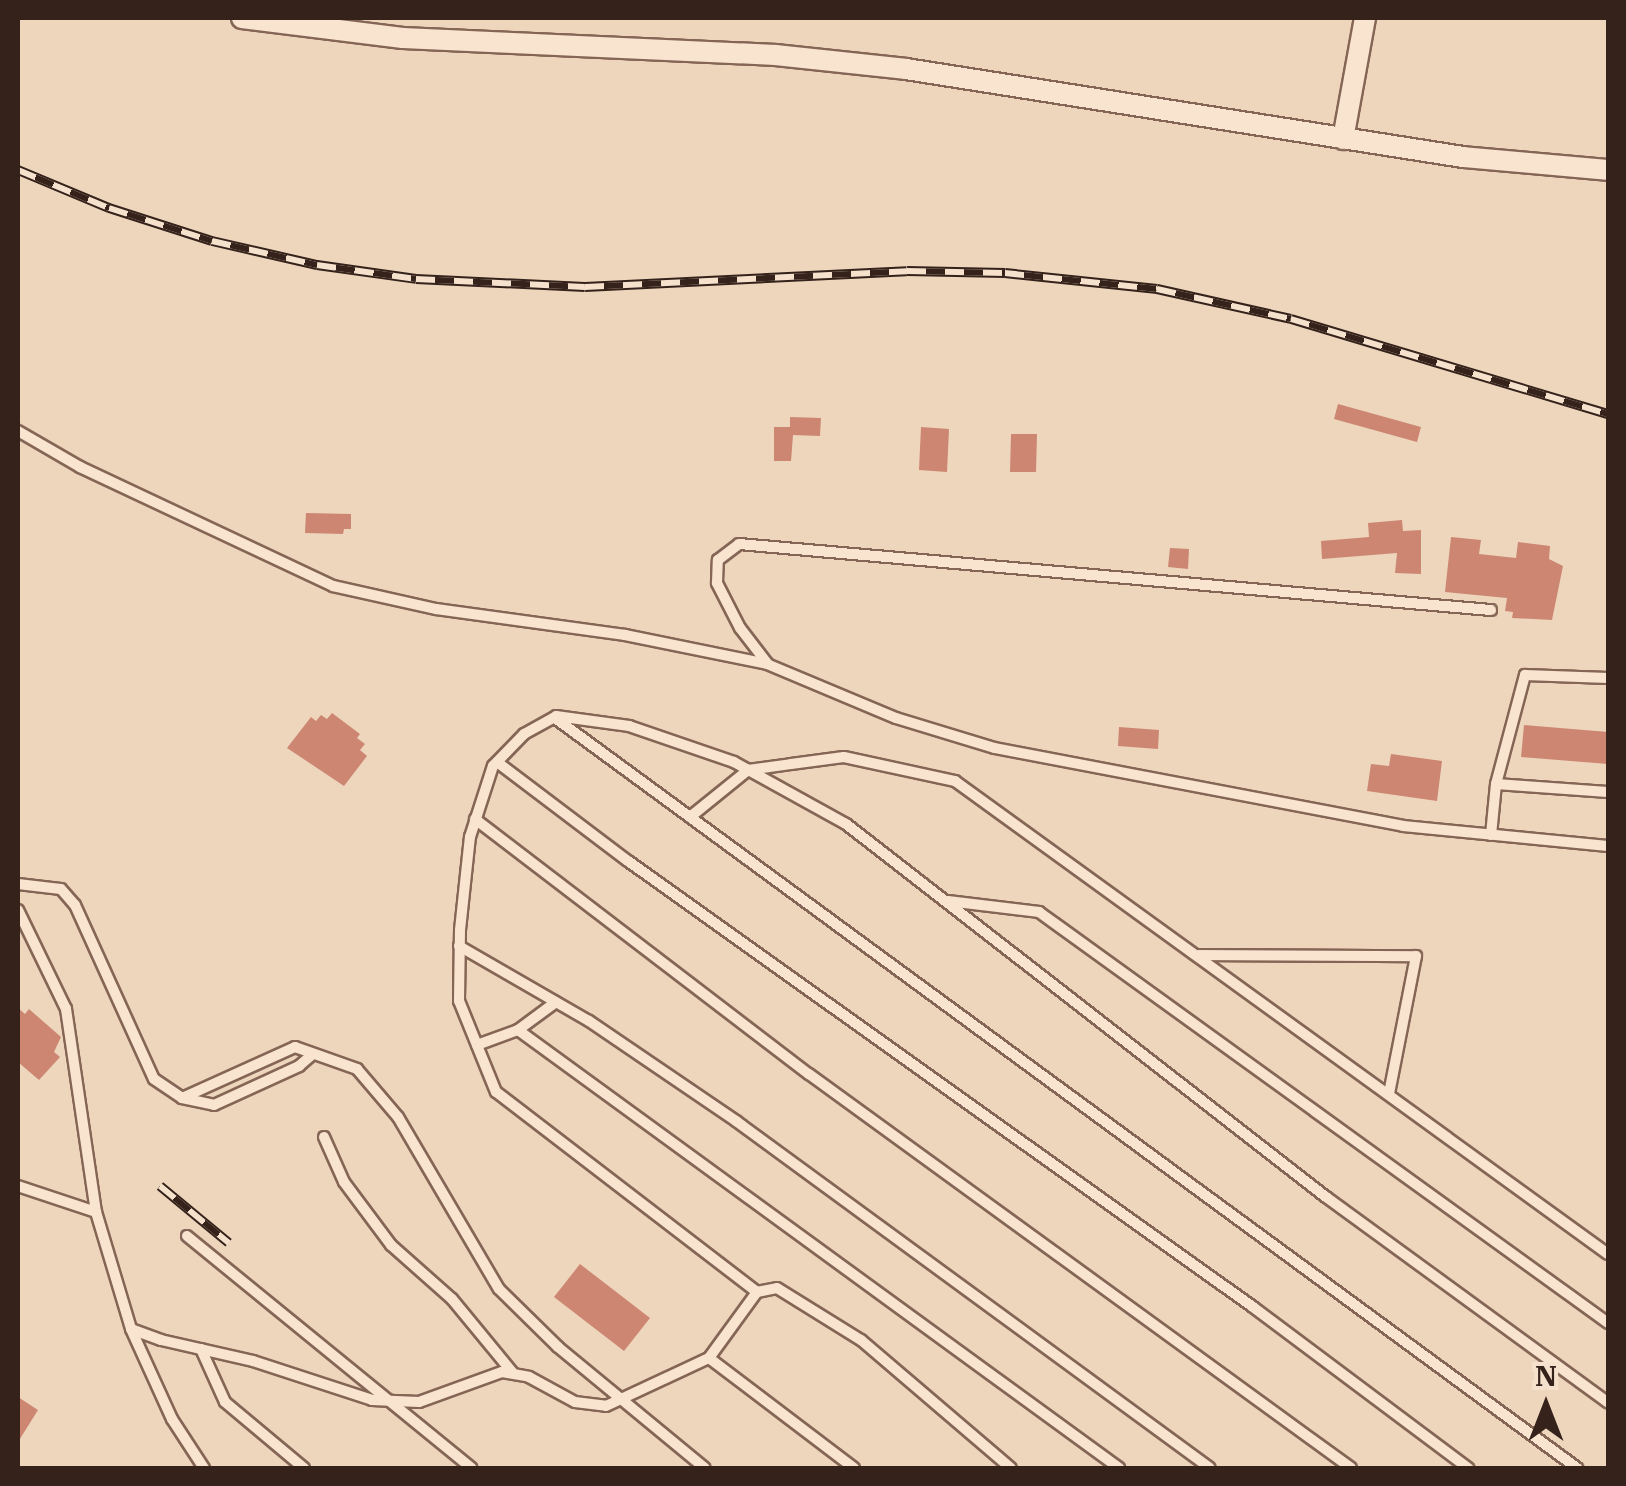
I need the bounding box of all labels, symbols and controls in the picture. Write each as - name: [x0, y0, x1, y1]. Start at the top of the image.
- north arrow: [1496, 1356, 1596, 1456]
- text: N: [1535, 1357, 1557, 1394]

